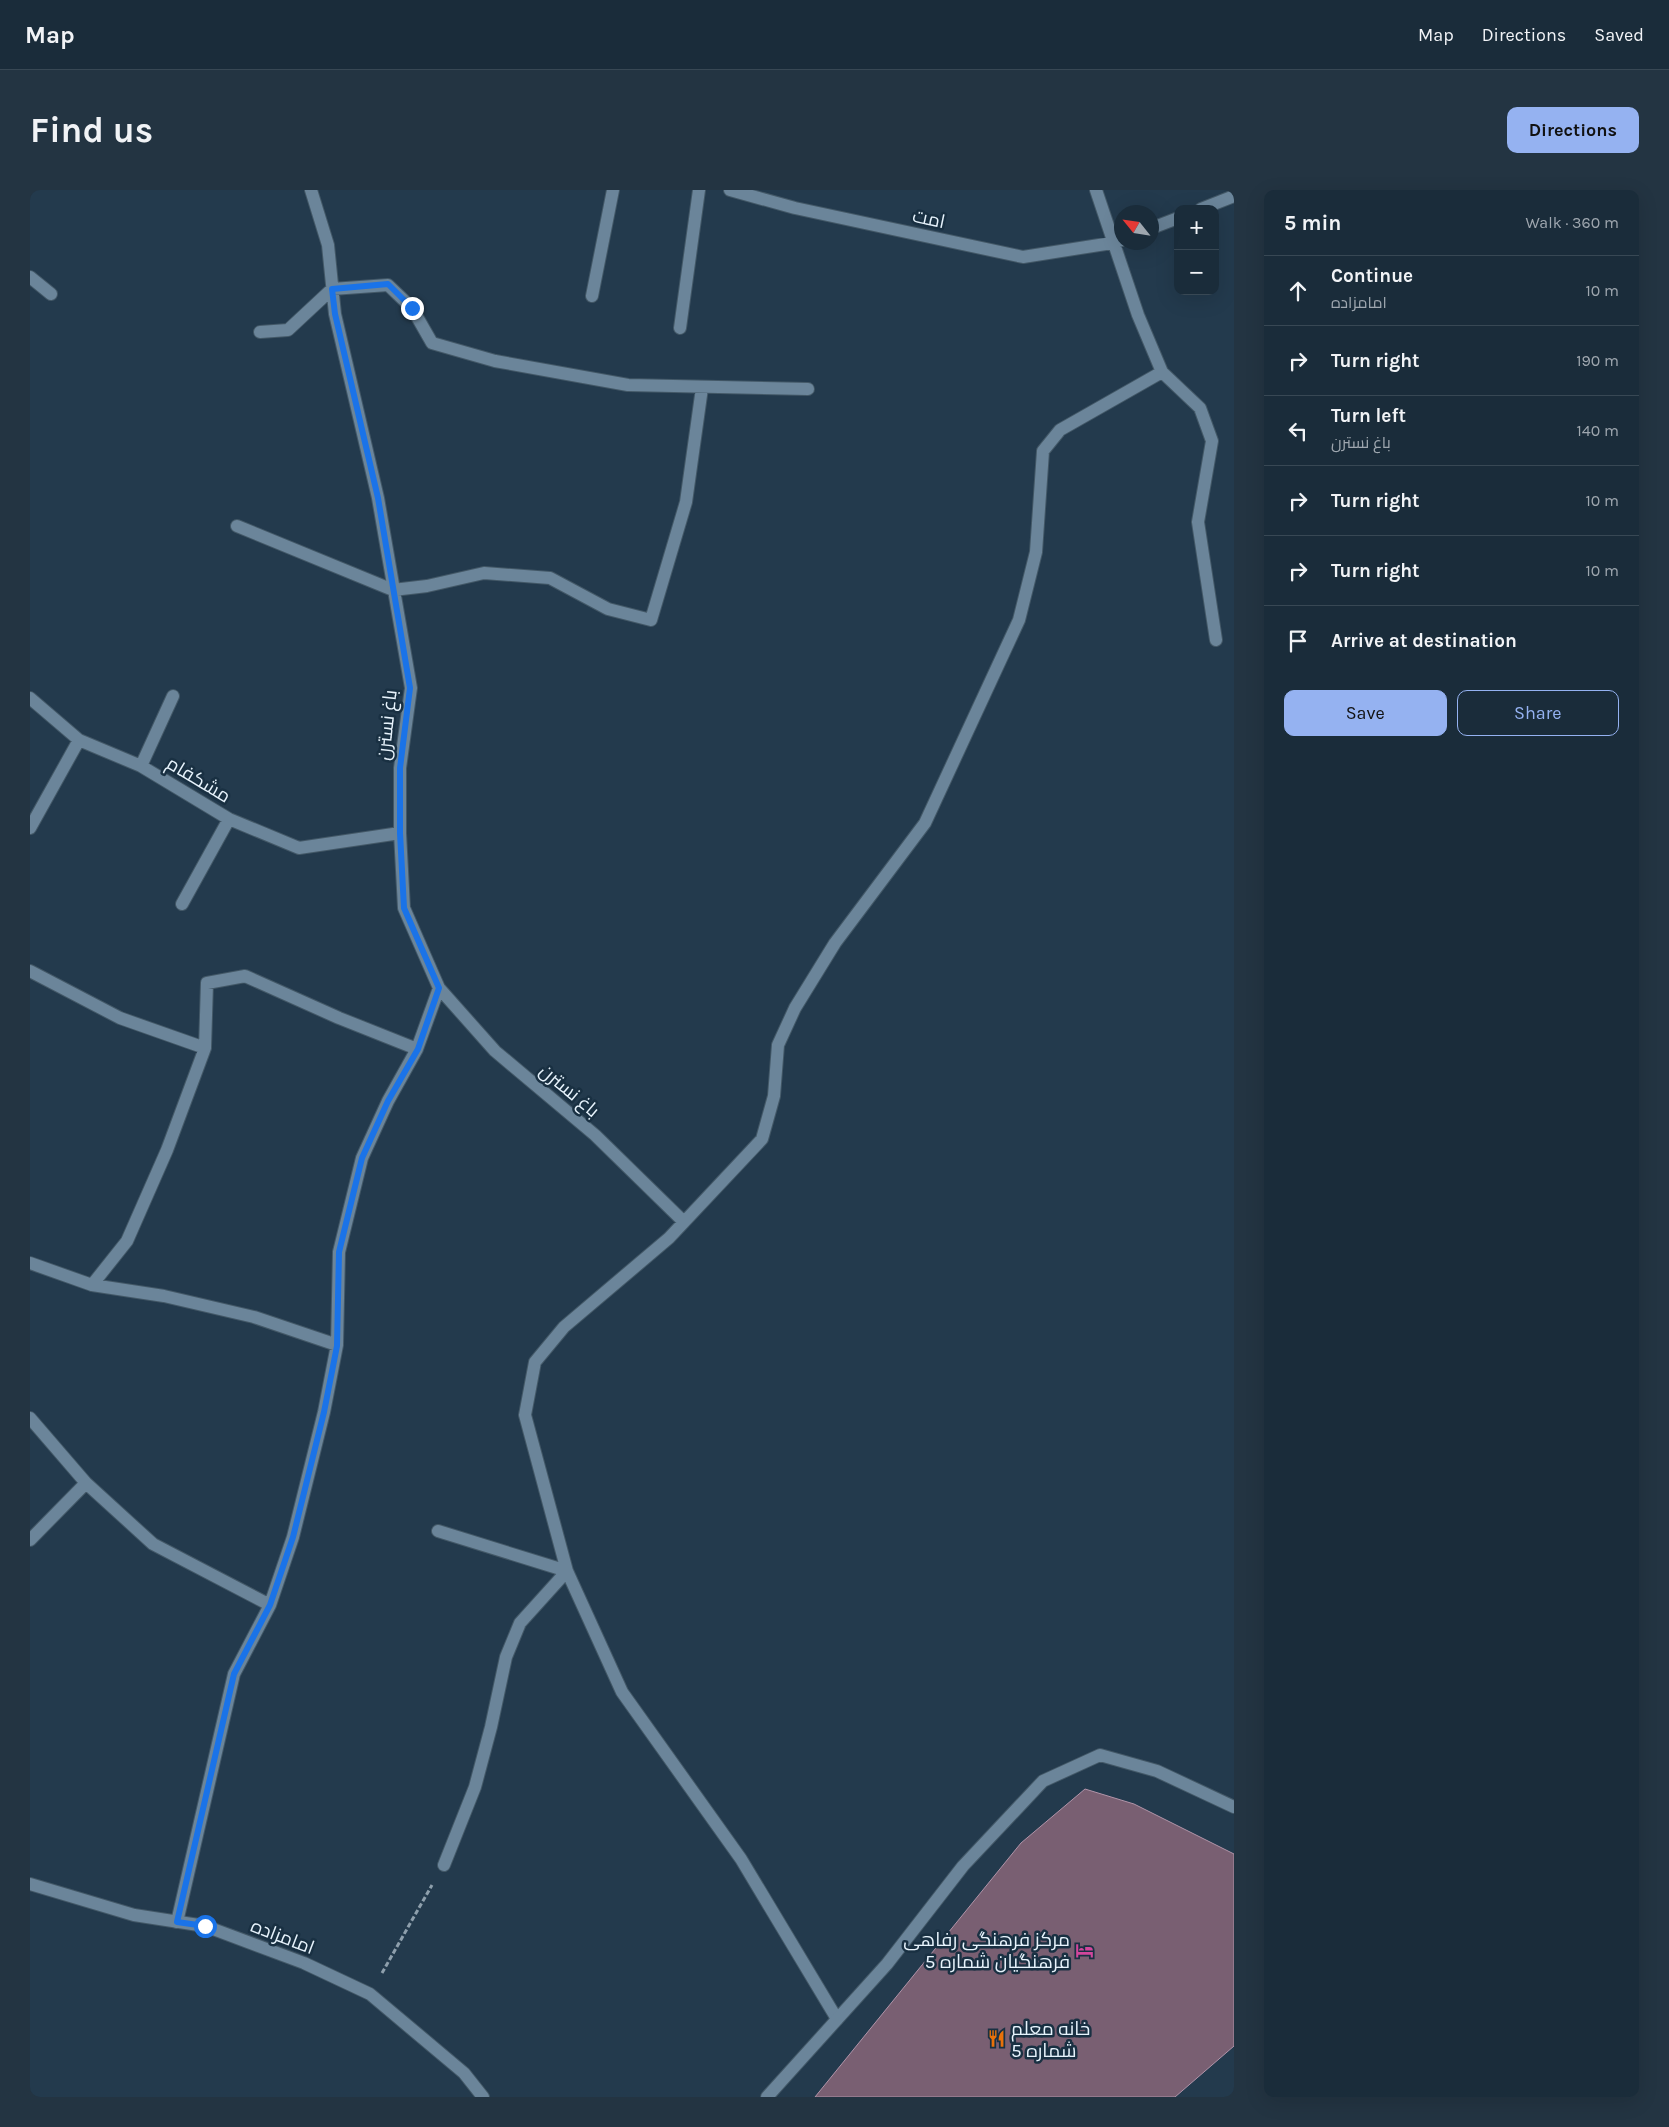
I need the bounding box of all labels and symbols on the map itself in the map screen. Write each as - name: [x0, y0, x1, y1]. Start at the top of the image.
- street label: امت: [910, 205, 947, 233]
- north arrow: [1114, 205, 1159, 250]
- route end: [401, 297, 424, 320]
- street label: باغ نسترن: [372, 689, 404, 762]
- street label: مشکفام: [161, 752, 234, 809]
- street label: باغ نسترن: [534, 1060, 604, 1124]
- route start: [194, 1915, 217, 1938]
- street label: امامزاده: [248, 1915, 317, 1959]
- place label: مرکز فرهنگی رفاهی فرهنگیان شماره 5: [903, 1929, 1070, 1973]
- hotel icon: مرکز فرهنگی رفاهی فرهنگیان شماره 5: [1074, 1940, 1094, 1960]
- place label: خانه معلم شماره 5: [1011, 2018, 1090, 2062]
- restaurant icon: خانه معلم شماره 5: [987, 2029, 1007, 2049]

